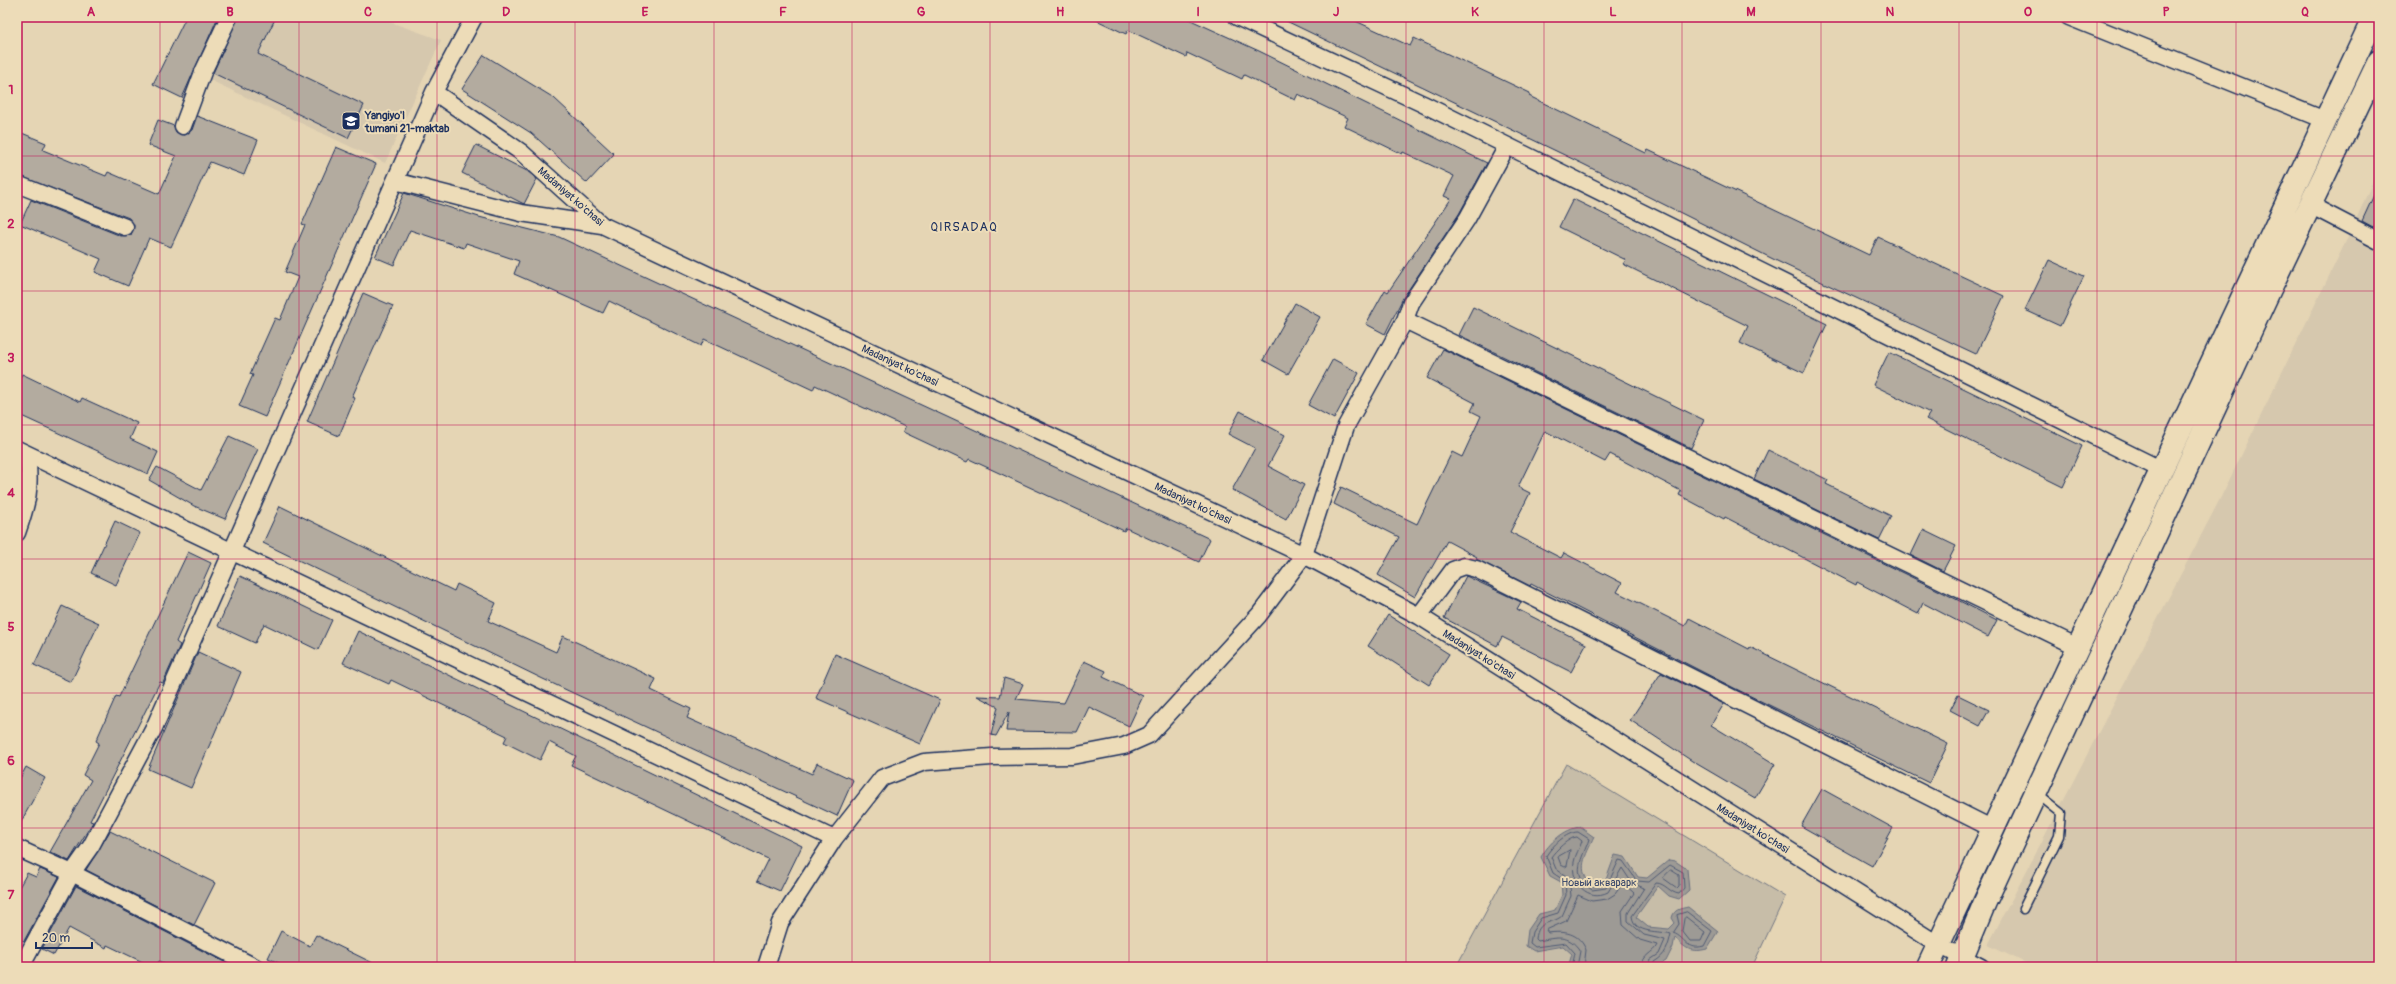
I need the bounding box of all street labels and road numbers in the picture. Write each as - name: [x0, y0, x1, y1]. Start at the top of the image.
- street label: Madaniyat ko'chasi: [535, 164, 606, 229]
- street label: Madaniyat ko'chasi: [859, 342, 940, 389]
- street label: Madaniyat ko'chasi: [1152, 480, 1233, 527]
- street label: Madaniyat ko'chasi: [1440, 627, 1517, 682]
- street label: Madaniyat ko'chasi: [1714, 801, 1791, 856]

